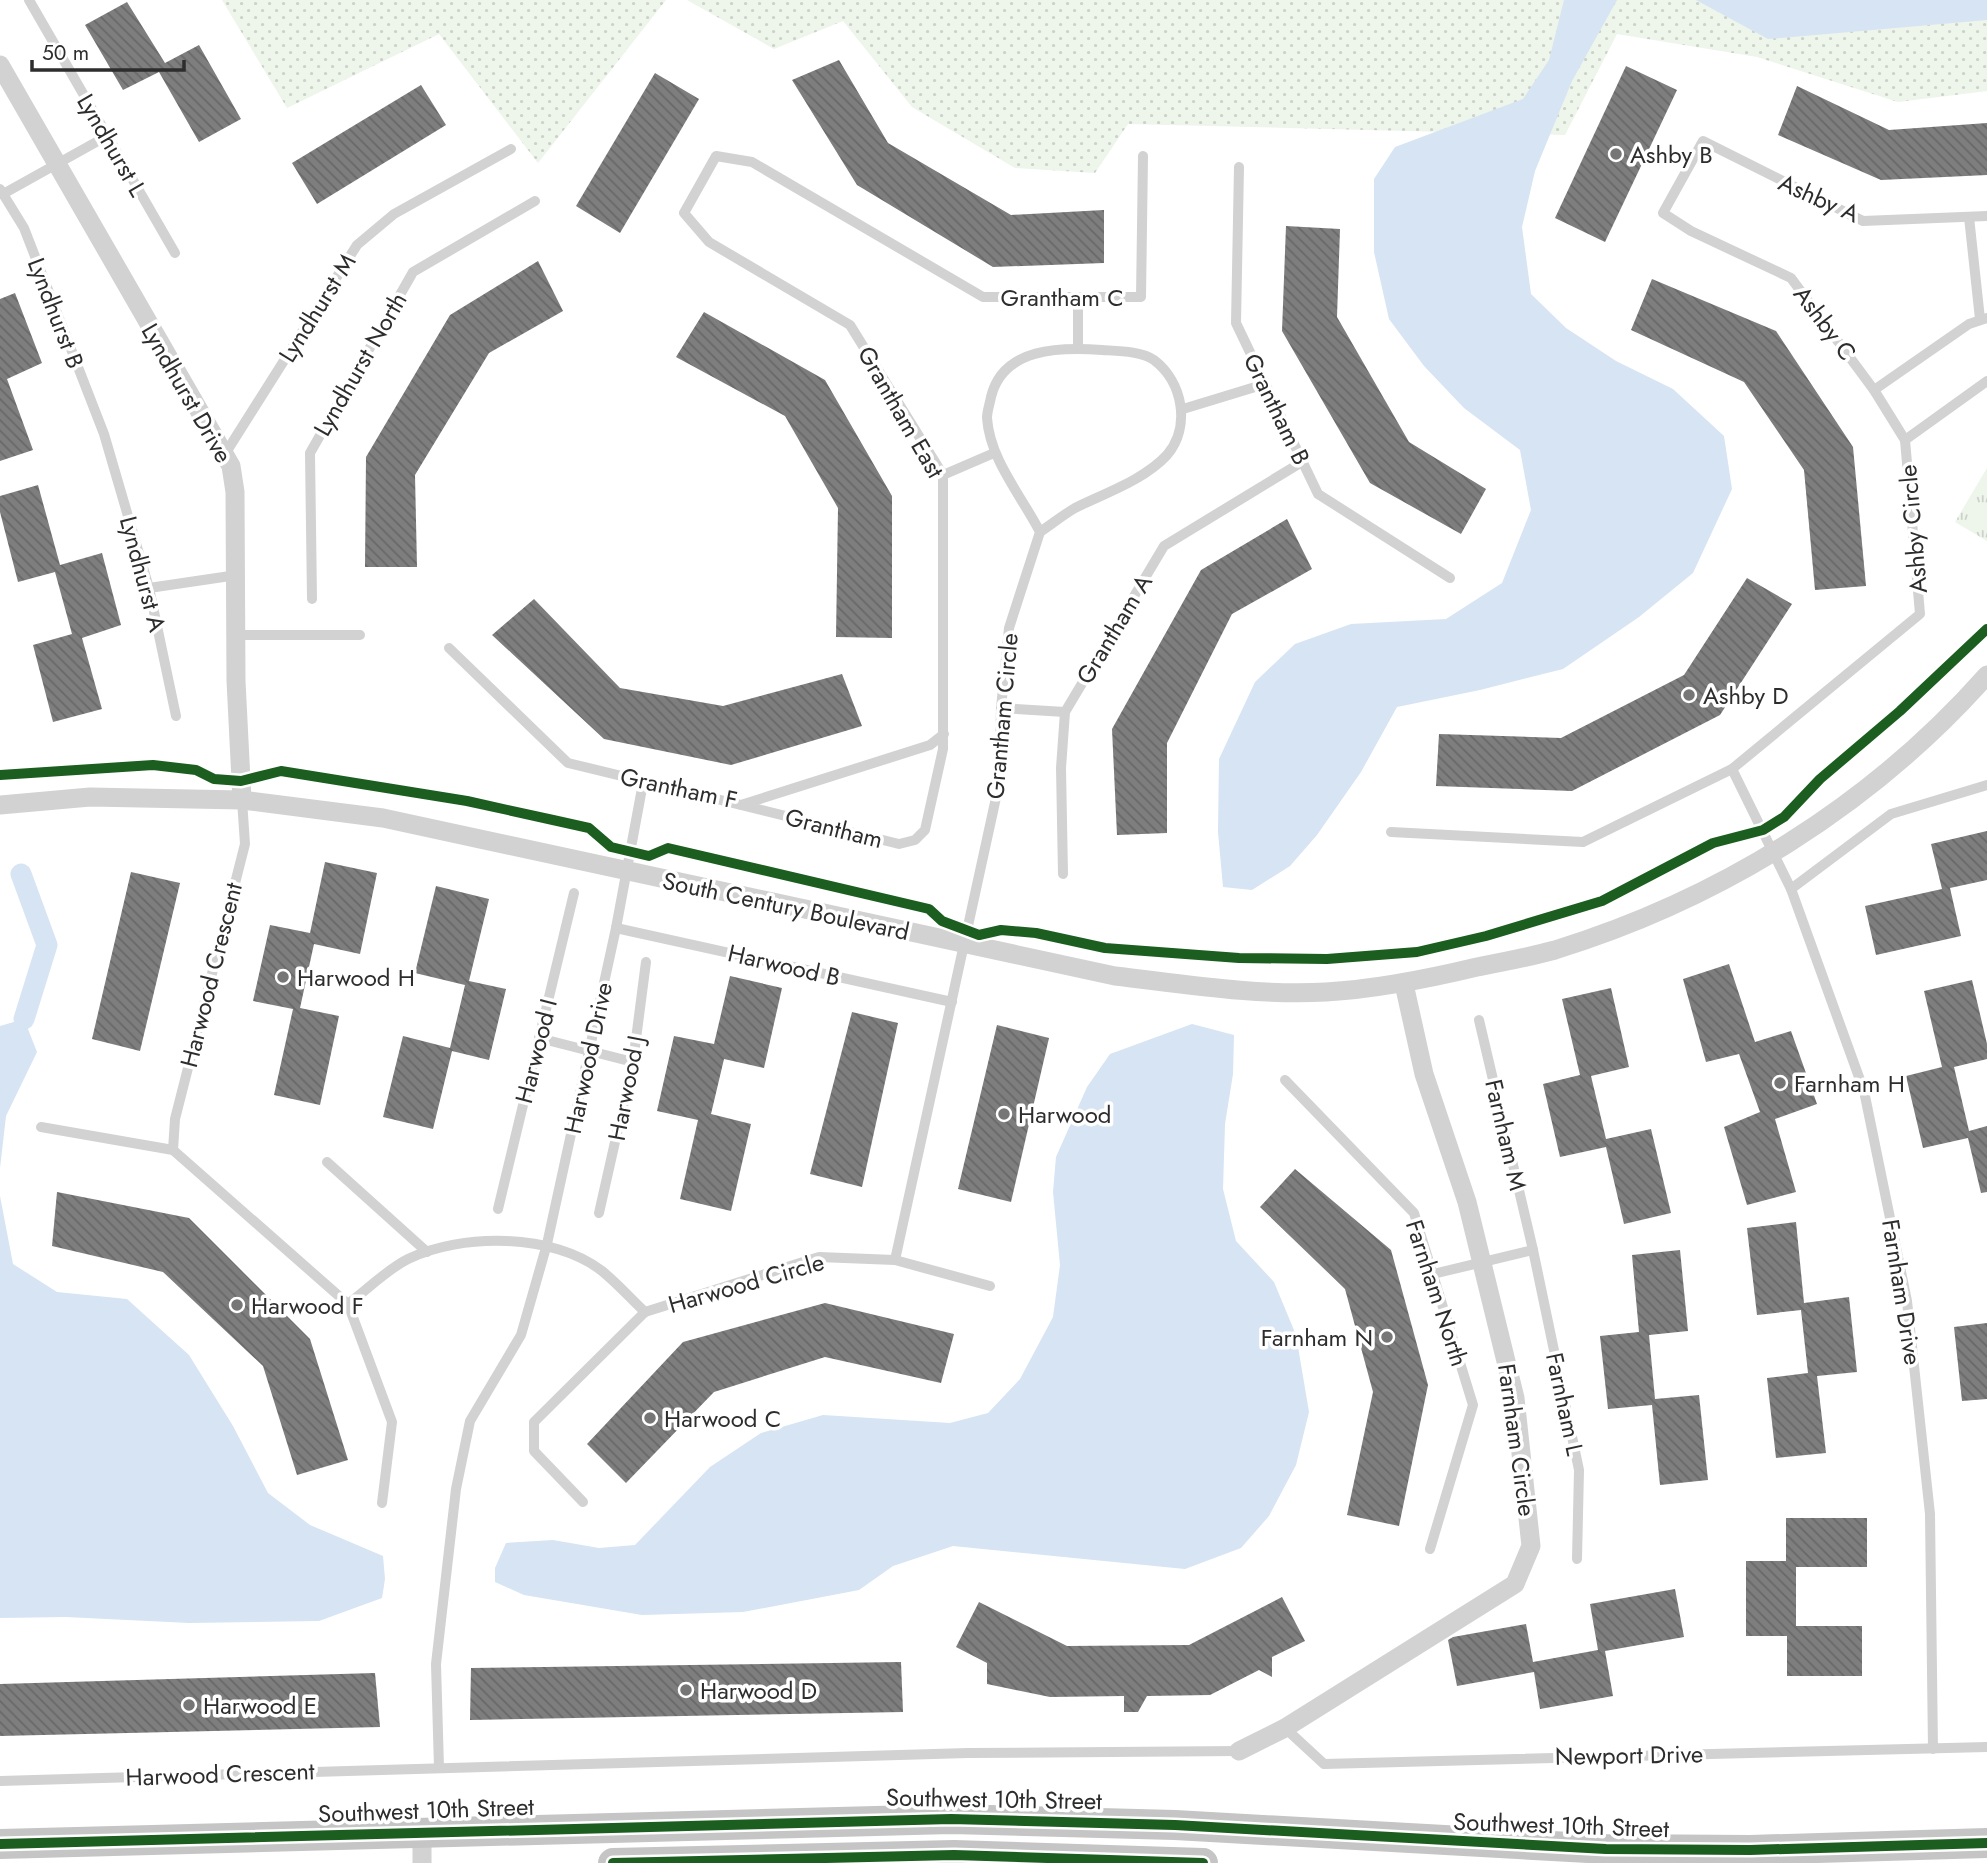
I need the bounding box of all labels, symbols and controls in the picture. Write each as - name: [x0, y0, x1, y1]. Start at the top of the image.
- scale bar: [32, 28, 184, 72]
- text: 50 m: [42, 38, 89, 68]
- street label: Lyndhurst L: [69, 87, 156, 203]
- place label: Ashby B: [1630, 137, 1713, 172]
- marker: Ashby B: [1608, 146, 1624, 162]
- street label: Ashby A: [1773, 165, 1865, 231]
- street label: Lyndhurst M: [270, 247, 364, 369]
- street label: Lyndhurst B: [19, 253, 93, 373]
- street label: Ashby C: [1785, 278, 1865, 368]
- street label: Grantham C: [1000, 280, 1124, 315]
- street label: Lyndhurst North: [305, 286, 415, 442]
- street label: Lyndhurst Drive: [133, 317, 241, 469]
- street label: Grantham East: [849, 340, 953, 485]
- street label: Grantham B: [1235, 347, 1319, 471]
- street label: Ashby Circle: [1890, 463, 1936, 595]
- street label: Lyndhurst A: [111, 512, 175, 636]
- street label: Grantham A: [1067, 567, 1161, 691]
- street label: Grantham Circle: [977, 631, 1027, 801]
- place label: Ashby D: [1703, 678, 1789, 713]
- marker: Ashby D: [1681, 687, 1697, 703]
- street label: Grantham F: [617, 759, 741, 817]
- street label: Grantham: [781, 799, 887, 857]
- street label: South Century Boulevard: [659, 863, 913, 949]
- street label: Harwood Crescent: [171, 879, 251, 1071]
- street label: Harwood B: [724, 935, 844, 995]
- place label: Harwood H: [297, 960, 415, 995]
- marker: Harwood H: [275, 969, 291, 985]
- street label: Harwood Drive: [555, 979, 621, 1137]
- street label: Harwood I: [506, 995, 566, 1107]
- street label: Harwood J: [599, 1032, 653, 1144]
- place label: Farnham H: [1794, 1066, 1905, 1101]
- marker: Farnham H: [1772, 1075, 1788, 1091]
- street label: Farnham M: [1476, 1076, 1536, 1194]
- place label: Harwood: [1018, 1097, 1112, 1132]
- marker: Harwood: [996, 1106, 1012, 1122]
- street label: Farnham North: [1397, 1215, 1477, 1371]
- street label: Farnham Drive: [1873, 1217, 1931, 1367]
- street label: Harwood Circle: [664, 1244, 828, 1322]
- place label: Harwood F: [251, 1288, 364, 1323]
- marker: Harwood F: [229, 1297, 245, 1313]
- place label: Farnham N: [1261, 1320, 1373, 1355]
- marker: Farnham N: [1379, 1329, 1395, 1345]
- street label: Farnham L: [1537, 1349, 1593, 1459]
- street label: Farnham Circle: [1489, 1361, 1545, 1519]
- place label: Harwood C: [664, 1401, 781, 1436]
- marker: Harwood C: [642, 1410, 658, 1426]
- place label: Harwood D: [700, 1673, 817, 1708]
- marker: Harwood D: [678, 1682, 694, 1698]
- place label: Harwood E: [203, 1688, 317, 1723]
- marker: Harwood E: [181, 1697, 197, 1713]
- street label: Newport Drive: [1555, 1736, 1703, 1774]
- street label: Harwood Crescent: [125, 1753, 315, 1795]
- street label: Southwest 10th Street: [886, 1780, 1103, 1818]
- street label: Southwest 10th Street: [317, 1789, 535, 1831]
- street label: Southwest 10th Street: [1452, 1804, 1670, 1846]

